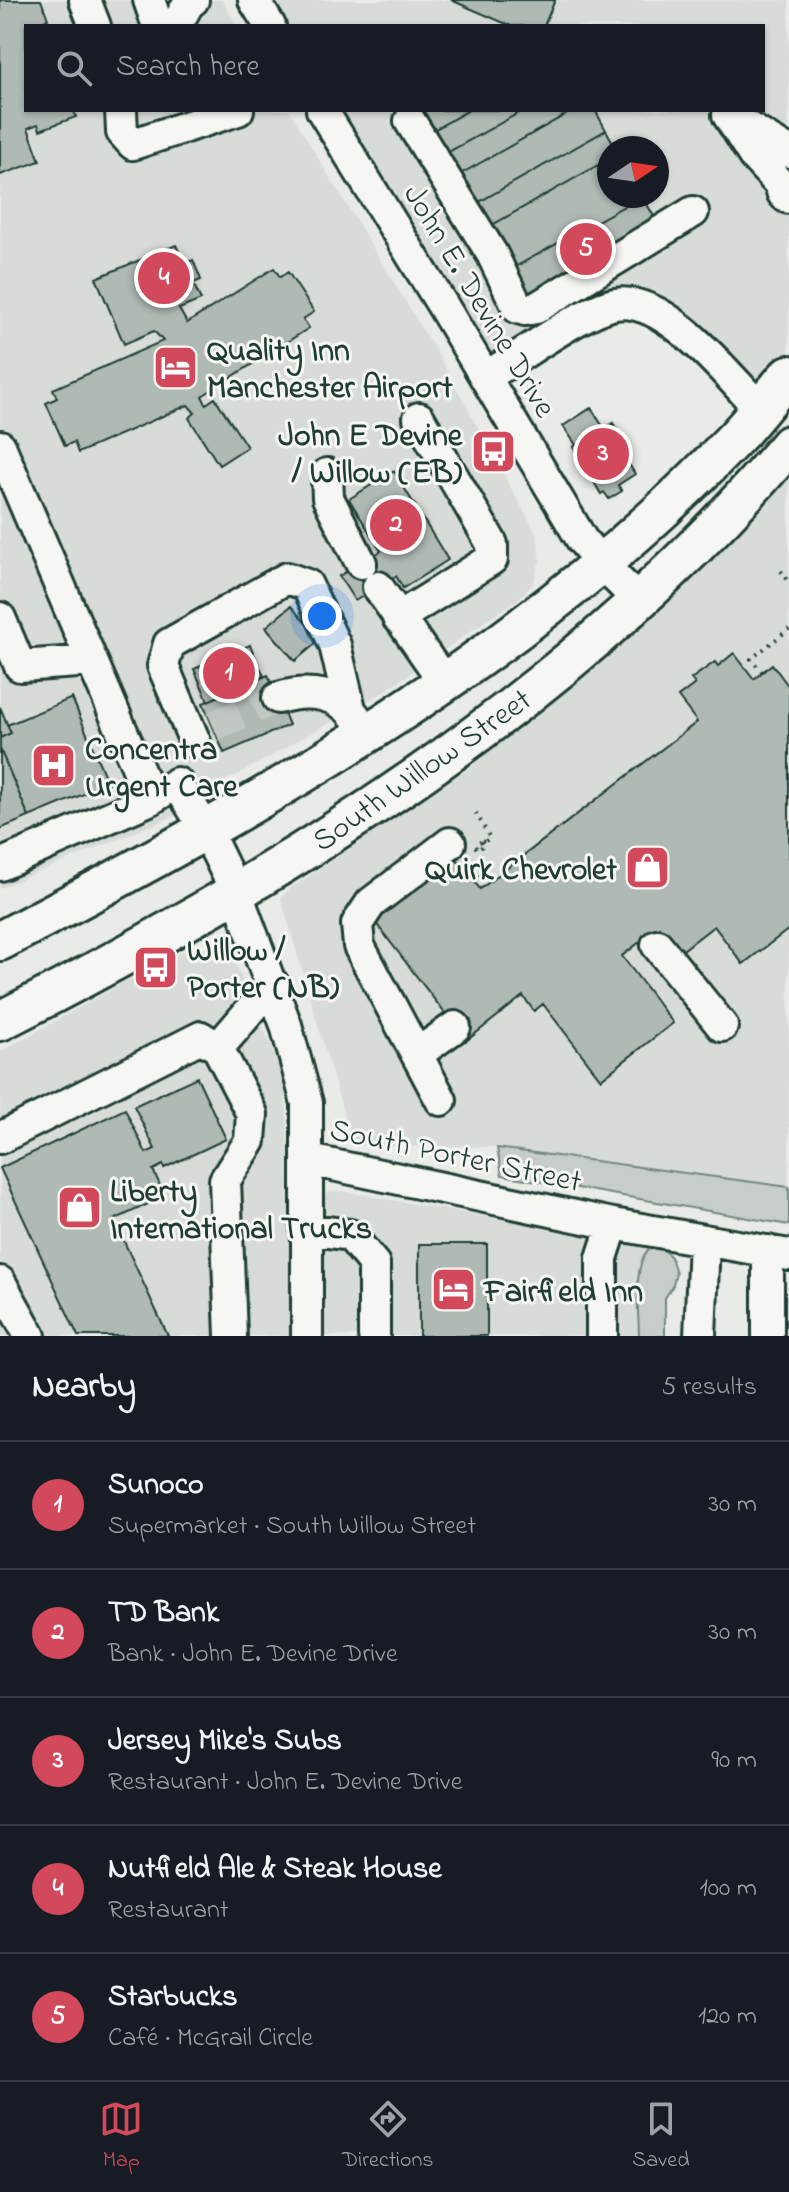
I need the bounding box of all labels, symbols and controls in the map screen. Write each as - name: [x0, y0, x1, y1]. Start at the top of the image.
- search box: [24, 24, 765, 112]
- icon: search: [52, 46, 96, 90]
- text: Search here: [116, 46, 260, 90]
- north arrow: [597, 136, 669, 208]
- street label: John E. Devine Drive: [390, 176, 567, 428]
- pin: 5: [560, 219, 612, 279]
- pin: 4: [138, 248, 190, 308]
- place label: Quality Inn Manchester Airport: [207, 329, 453, 413]
- hotel icon: Quality Inn Manchester Airport: [152, 343, 200, 391]
- place label: John E Devine / Willow (EB): [278, 414, 464, 498]
- pin: 3: [577, 424, 629, 484]
- bus stop icon: John E Devine / Willow (EB): [469, 428, 517, 476]
- pin: 2: [370, 495, 422, 555]
- your location: [302, 596, 342, 636]
- pin: 1: [203, 643, 255, 703]
- street label: South Willow Street: [304, 678, 543, 865]
- place label: Concentra Urgent Care: [85, 728, 239, 813]
- hospital icon: Concentra Urgent Care: [30, 742, 78, 790]
- shop icon: Quirk Chevrolet: [624, 844, 672, 892]
- place label: Quirk Chevrolet: [425, 848, 617, 895]
- place label: Willow / Porter (NB): [187, 929, 340, 1013]
- bus stop icon: Willow / Porter (NB): [132, 943, 180, 991]
- street label: South Porter Street: [325, 1108, 586, 1207]
- place label: Liberty International Trucks: [110, 1170, 372, 1254]
- shop icon: Liberty International Trucks: [55, 1184, 103, 1232]
- hotel icon: Fairfield Inn: [429, 1266, 477, 1314]
- place label: Fairfield Inn: [482, 1270, 643, 1317]
- text: Nearby: [32, 1363, 136, 1413]
- text: 5 results: [662, 1369, 757, 1407]
- text: Sunoco: [108, 1464, 204, 1508]
- text: 1: [54, 1486, 62, 1524]
- text: 30 m: [708, 1486, 757, 1524]
- text: Supermarket · South Willow Street: [108, 1508, 476, 1546]
- text: TD Bank: [108, 1592, 219, 1636]
- text: 2: [52, 1614, 64, 1652]
- text: 30 m: [708, 1614, 757, 1652]
- text: Bank · John E. Devine Drive: [108, 1636, 398, 1674]
- text: Jersey Mike's Subs: [108, 1720, 342, 1764]
- text: 3: [53, 1742, 63, 1780]
- text: 90 m: [711, 1742, 757, 1780]
- text: Restaurant · John E. Devine Drive: [108, 1764, 462, 1802]
- text: Nutfield Ale & Steak House: [108, 1848, 442, 1892]
- text: 4: [53, 1870, 63, 1908]
- text: 100 m: [700, 1870, 757, 1908]
- text: Restaurant: [108, 1892, 228, 1930]
- text: Starbucks: [108, 1976, 237, 2020]
- text: 5: [51, 1998, 65, 2036]
- text: 120 m: [698, 1998, 757, 2036]
- text: Café · McGrail Circle: [108, 2020, 313, 2058]
- tab: Map: [99, 2097, 143, 2177]
- tab: Directions: [342, 2097, 433, 2177]
- tab: Saved: [632, 2097, 690, 2177]

